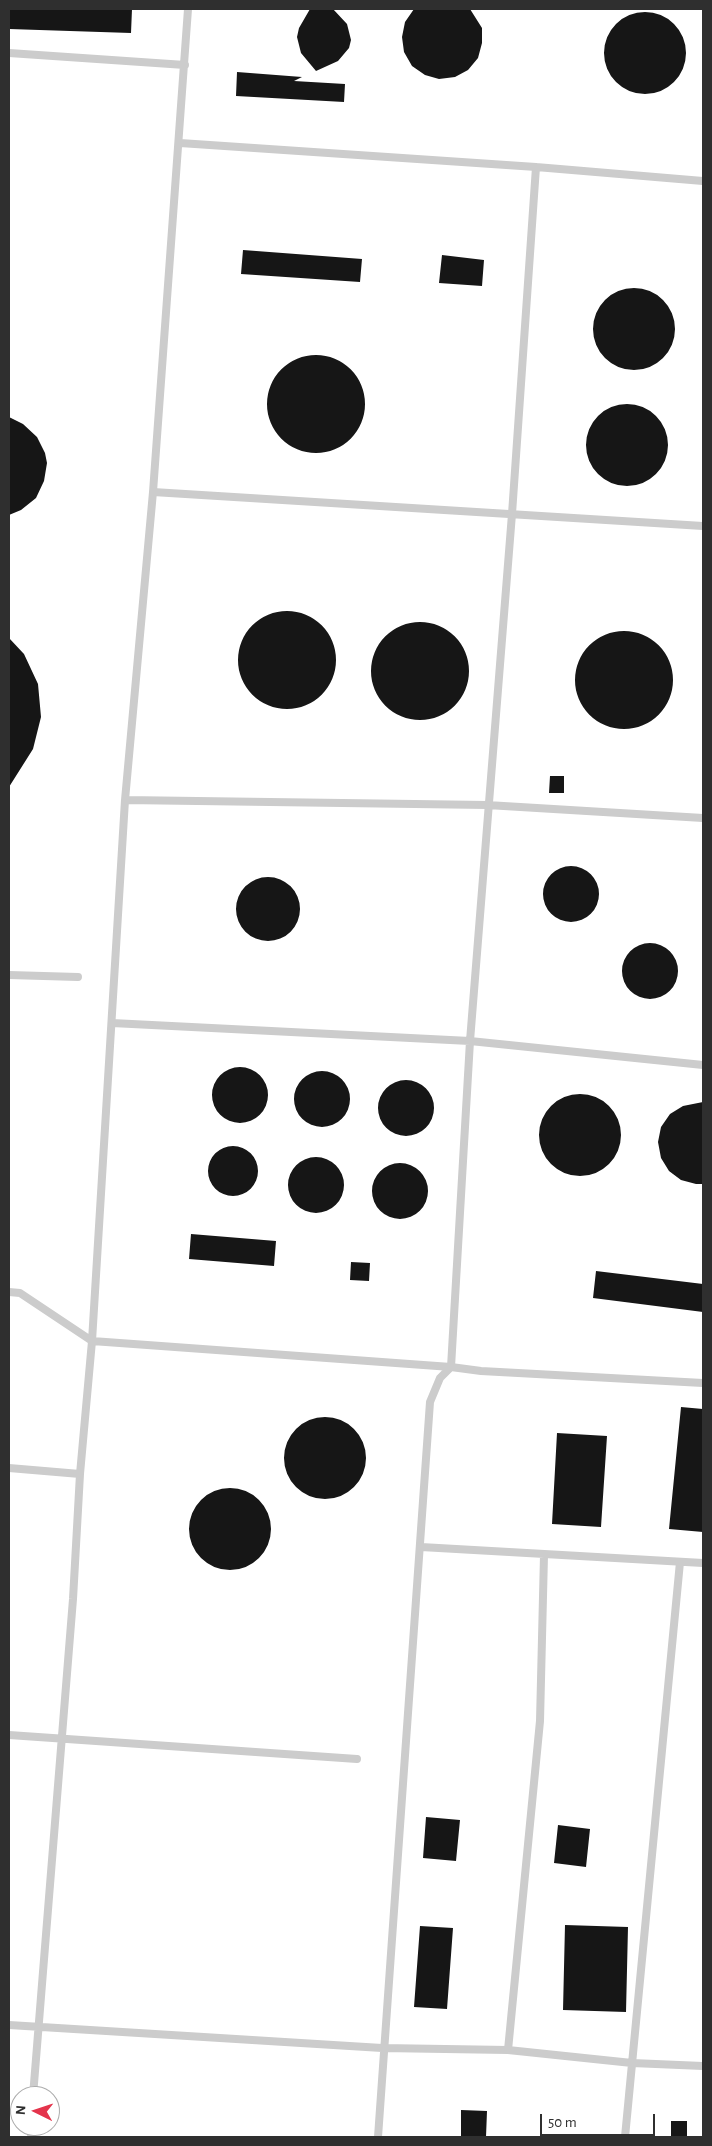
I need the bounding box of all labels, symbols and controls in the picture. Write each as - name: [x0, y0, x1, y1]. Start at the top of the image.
- north arrow: [10, 2086, 60, 2136]
- scale bar: [542, 2104, 657, 2136]
- text: N: [14, 2105, 28, 2115]
- text: 50 m: [548, 2115, 577, 2130]

